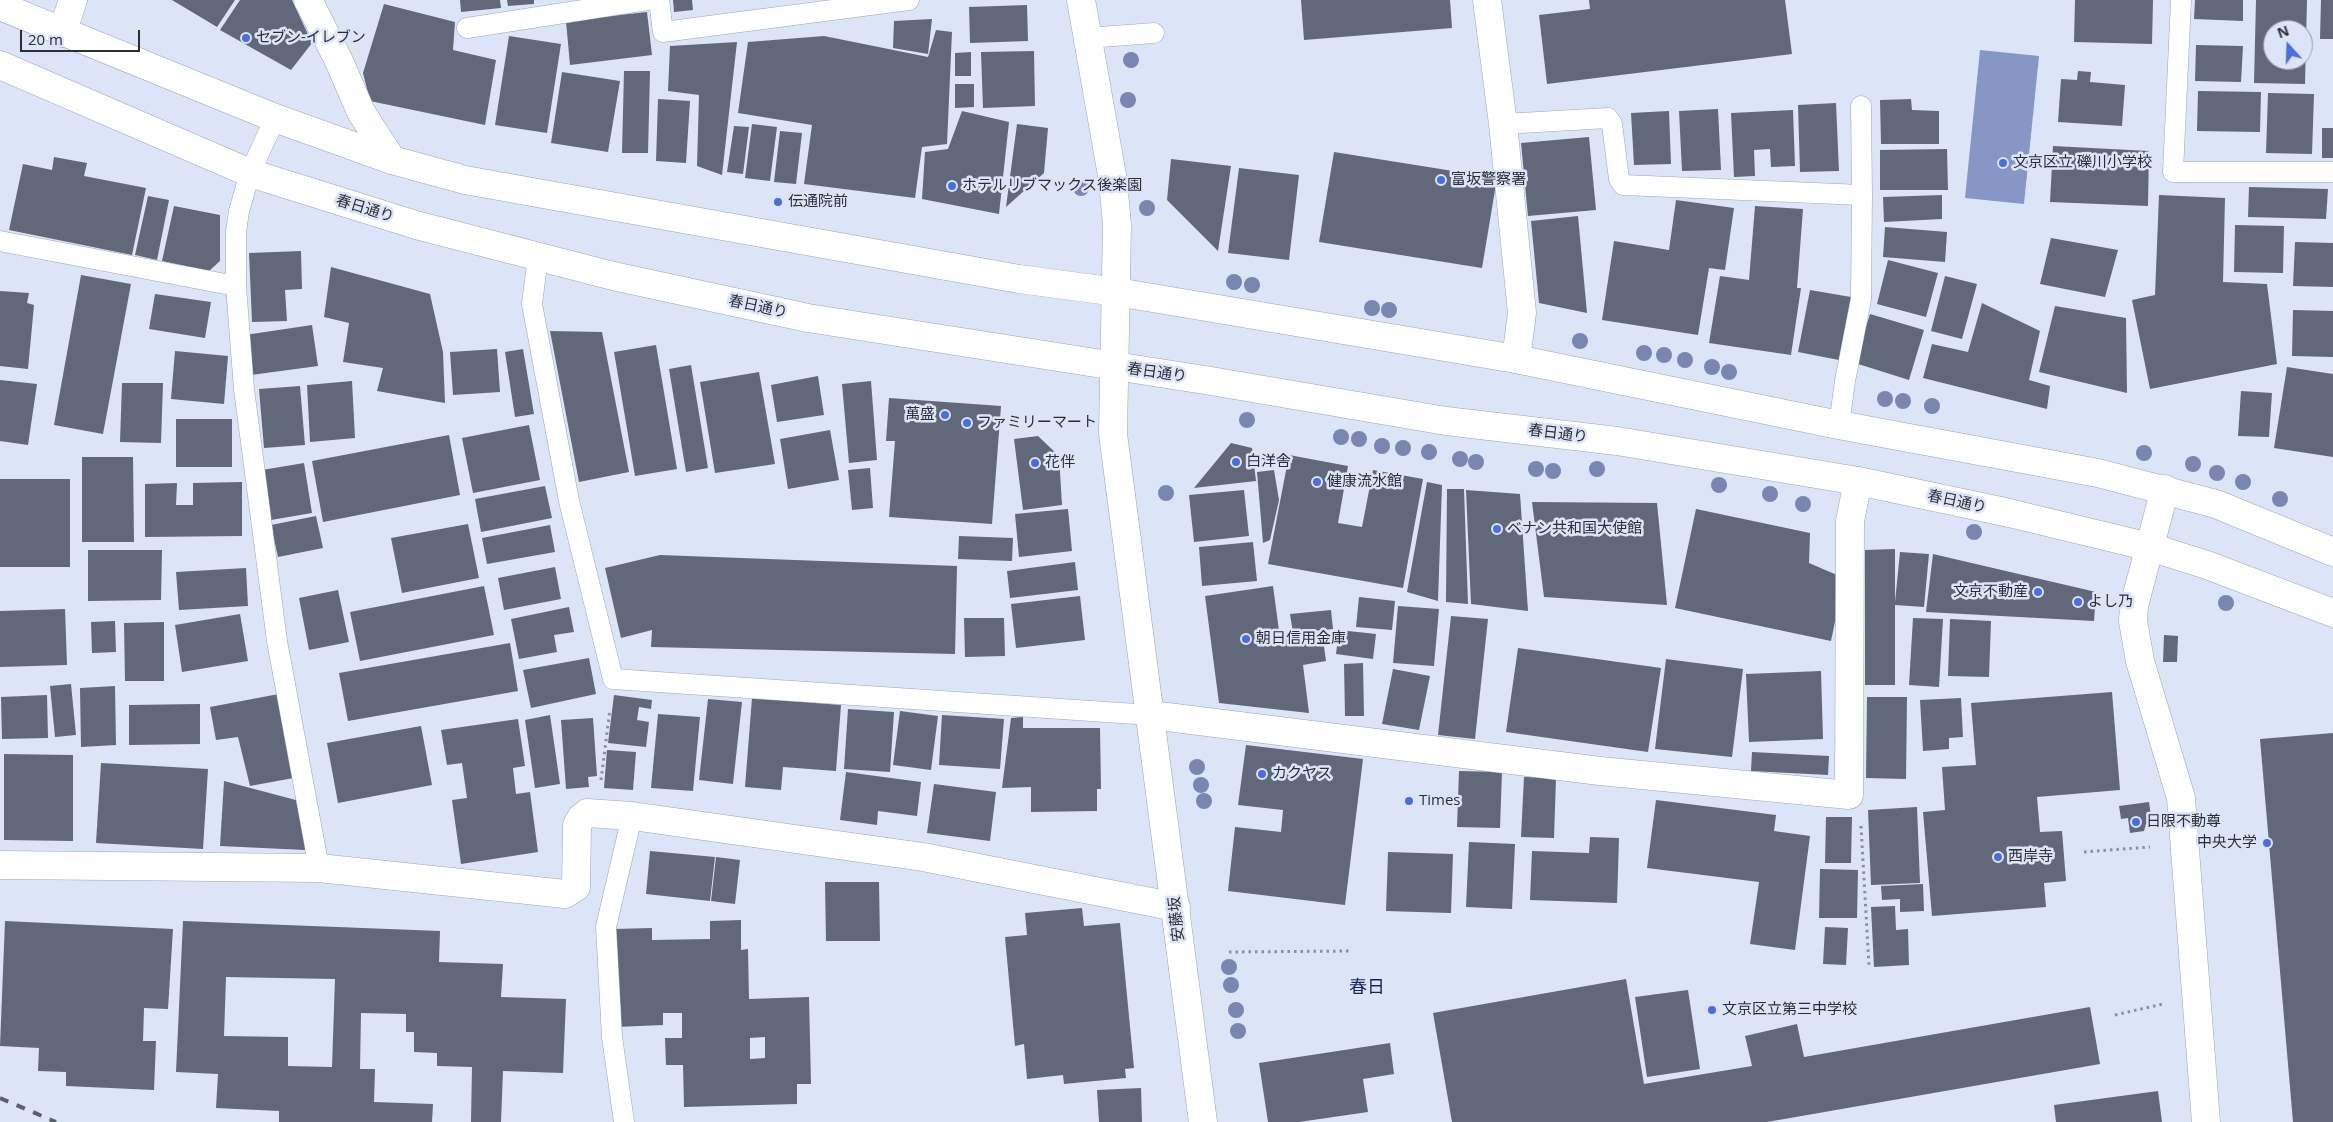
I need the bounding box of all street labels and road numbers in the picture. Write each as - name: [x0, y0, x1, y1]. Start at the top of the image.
- street label: 春日通り: [334, 192, 396, 226]
- street label: 春日通り: [727, 292, 789, 322]
- street label: 春日通り: [1126, 360, 1188, 386]
- street label: 春日通り: [1527, 421, 1589, 447]
- street label: 春日通り: [1926, 487, 1988, 517]
- street label: 安藤坂: [1166, 896, 1188, 942]

